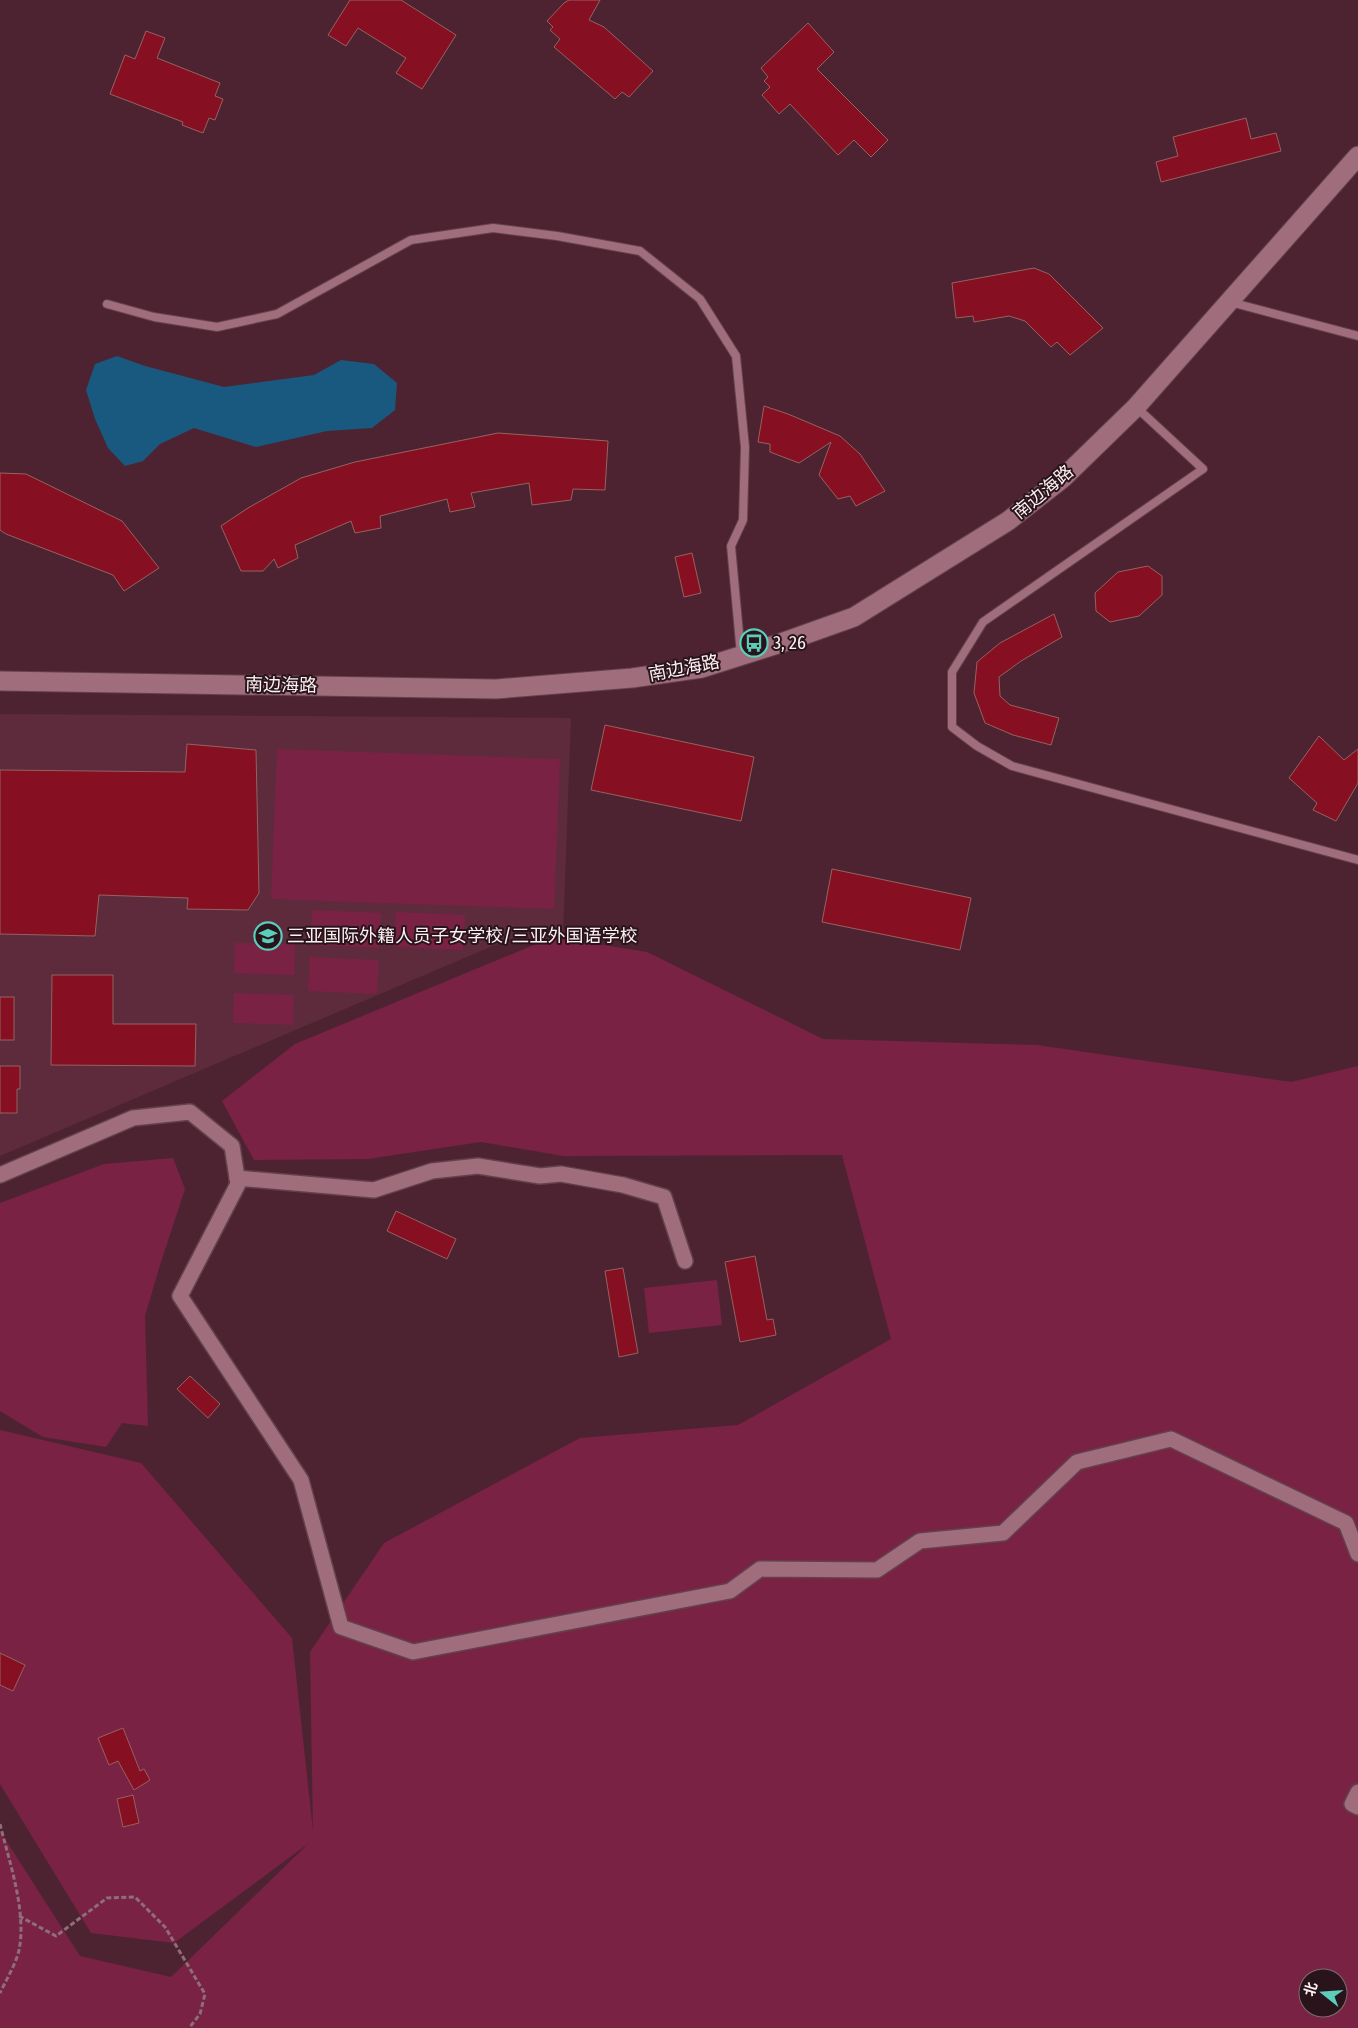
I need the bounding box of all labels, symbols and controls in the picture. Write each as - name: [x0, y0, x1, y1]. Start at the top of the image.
- street label: 南边海路: [1008, 460, 1078, 524]
- bus stop icon: 3, 26: [739, 628, 769, 658]
- place label: 3, 26: [773, 632, 806, 654]
- street label: 南边海路: [647, 650, 721, 686]
- street label: 南边海路: [245, 673, 317, 697]
- school or university icon: 三亚国际外籍人员子女学校/三亚外国语学校: [253, 921, 283, 951]
- place label: 三亚国际外籍人员子女学校/三亚外国语学校: [287, 925, 637, 947]
- north arrow: [1298, 1968, 1348, 2018]
- text: 北: [1301, 1980, 1321, 1999]

